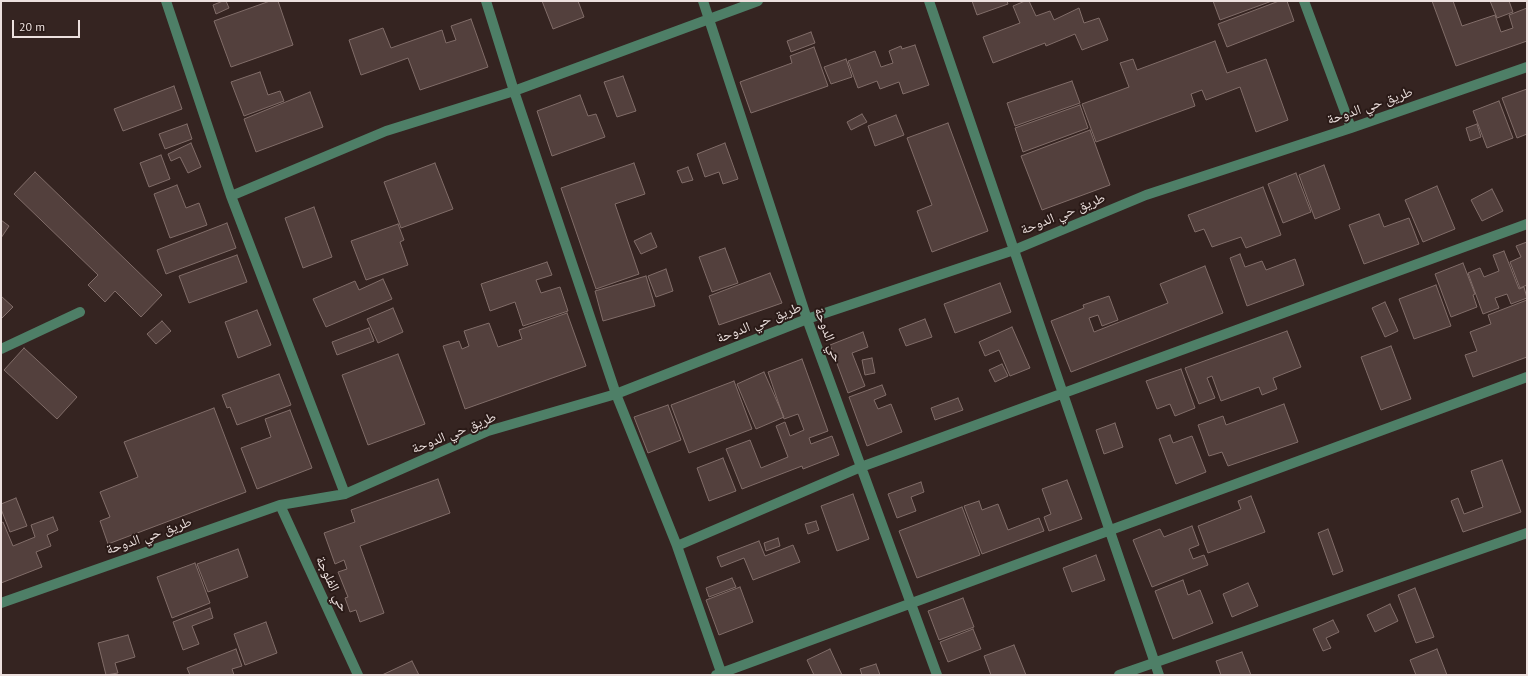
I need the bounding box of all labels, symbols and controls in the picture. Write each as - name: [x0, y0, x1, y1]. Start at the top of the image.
- scale bar: [14, 12, 82, 38]
- text: 20 m: [19, 19, 45, 34]
- street label: طريق حي الدوحة: [1325, 84, 1415, 128]
- street label: طريق حي الدوحة: [1018, 189, 1108, 239]
- street label: طريق حي الدوحة: [714, 299, 804, 347]
- street label: حي الدوحة: [810, 305, 846, 365]
- street label: طريق حي الدوحة: [409, 408, 499, 458]
- street label: طريق حي الدوحة: [104, 514, 194, 558]
- street label: حي الفلوجة: [312, 554, 352, 614]

